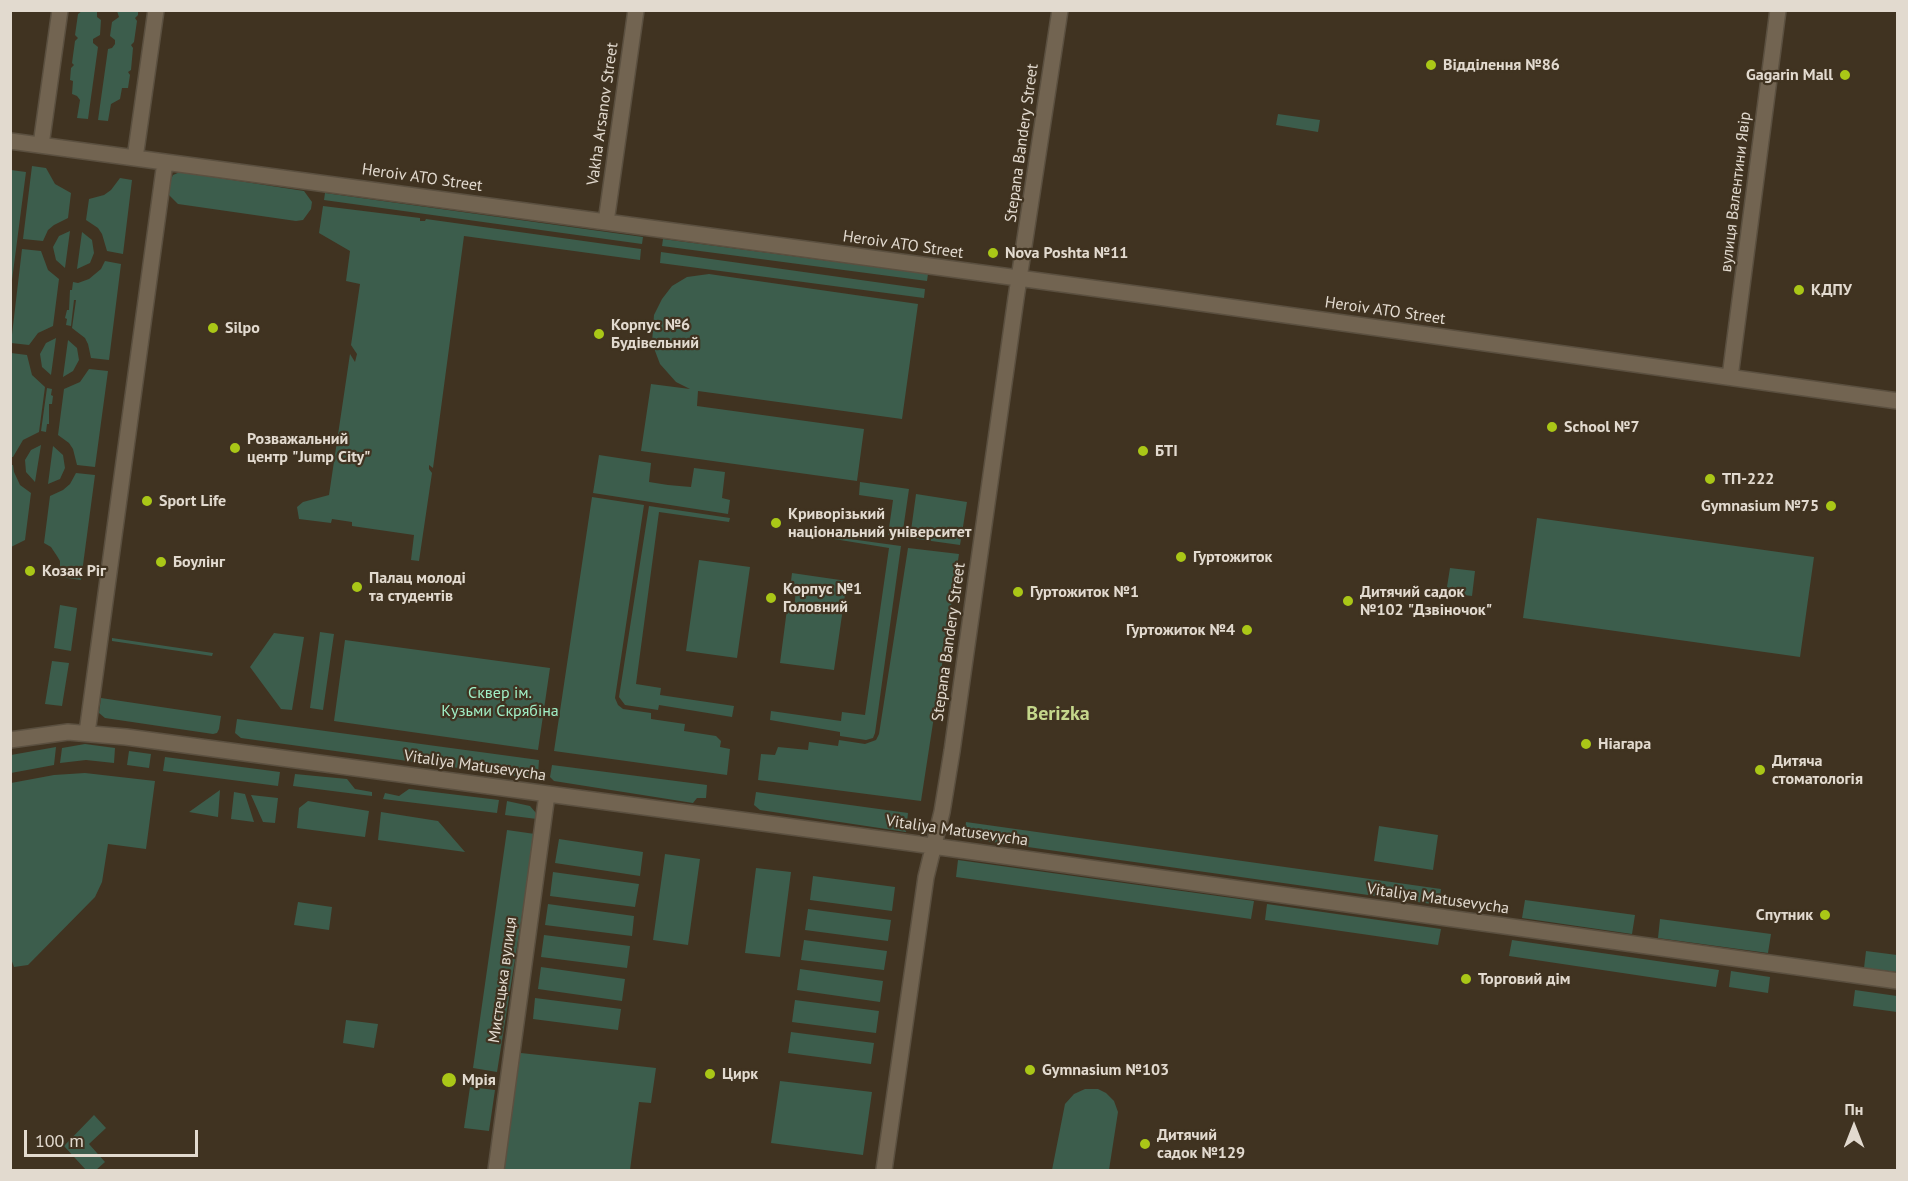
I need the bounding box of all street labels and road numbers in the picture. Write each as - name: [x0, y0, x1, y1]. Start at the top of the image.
- street label: Vakha Arsanov Street: [583, 41, 623, 187]
- street label: Stepana Bandery Street: [1001, 62, 1043, 224]
- street label: вулиця Валентини Явір: [1717, 111, 1755, 273]
- street label: Heroiv ATO Street: [360, 160, 484, 196]
- street label: Heroiv ATO Street: [841, 227, 965, 263]
- street label: Heroiv ATO Street: [1323, 293, 1447, 329]
- street label: Stepana Bandery Street: [928, 561, 970, 723]
- street label: Vitaliya Matusevycha: [403, 747, 547, 785]
- street label: Vitaliya Matusevycha: [885, 812, 1029, 850]
- street label: Vitaliya Matusevycha: [1366, 880, 1510, 918]
- street label: Мистецька вулиця: [485, 916, 521, 1044]

